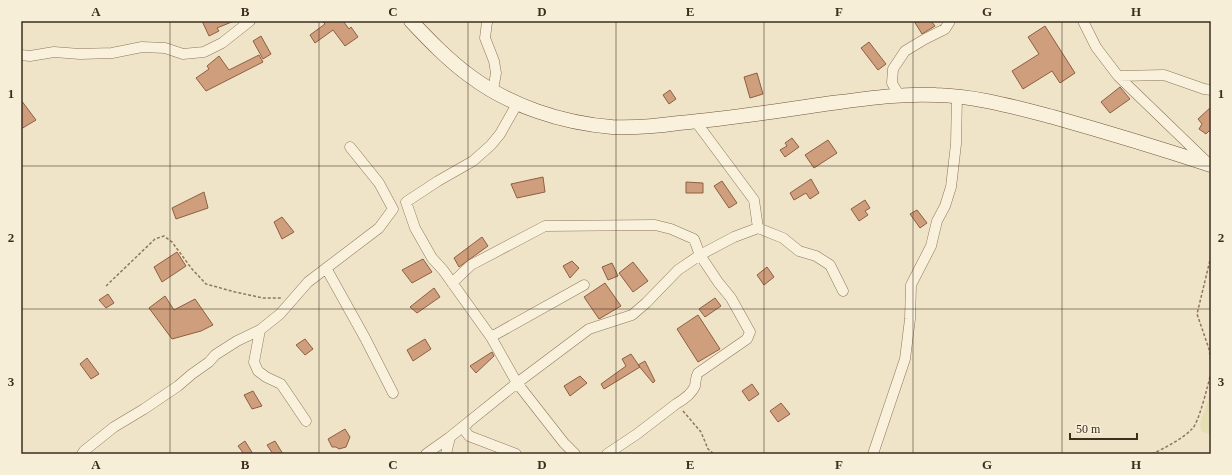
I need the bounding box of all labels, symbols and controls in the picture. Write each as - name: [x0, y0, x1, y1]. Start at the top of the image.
- text: A: [91, 4, 101, 19]
- text: B: [241, 4, 250, 19]
- text: C: [388, 4, 398, 19]
- text: D: [537, 4, 547, 19]
- text: E: [686, 4, 694, 19]
- text: F: [835, 4, 843, 19]
- text: G: [982, 4, 992, 19]
- text: H: [1131, 4, 1141, 19]
- text: 1: [8, 86, 14, 101]
- text: 1: [1218, 86, 1224, 101]
- text: 2: [8, 230, 14, 245]
- text: 2: [1218, 230, 1224, 245]
- text: 3: [8, 374, 15, 389]
- text: 3: [1218, 374, 1225, 389]
- scale bar: [1070, 415, 1137, 441]
- text: 50 m: [1076, 422, 1101, 436]
- text: A: [91, 457, 101, 472]
- text: B: [241, 457, 250, 472]
- text: C: [388, 457, 398, 472]
- text: D: [537, 457, 547, 472]
- text: E: [686, 457, 694, 472]
- text: F: [835, 457, 843, 472]
- text: G: [982, 457, 992, 472]
- text: H: [1131, 457, 1141, 472]

